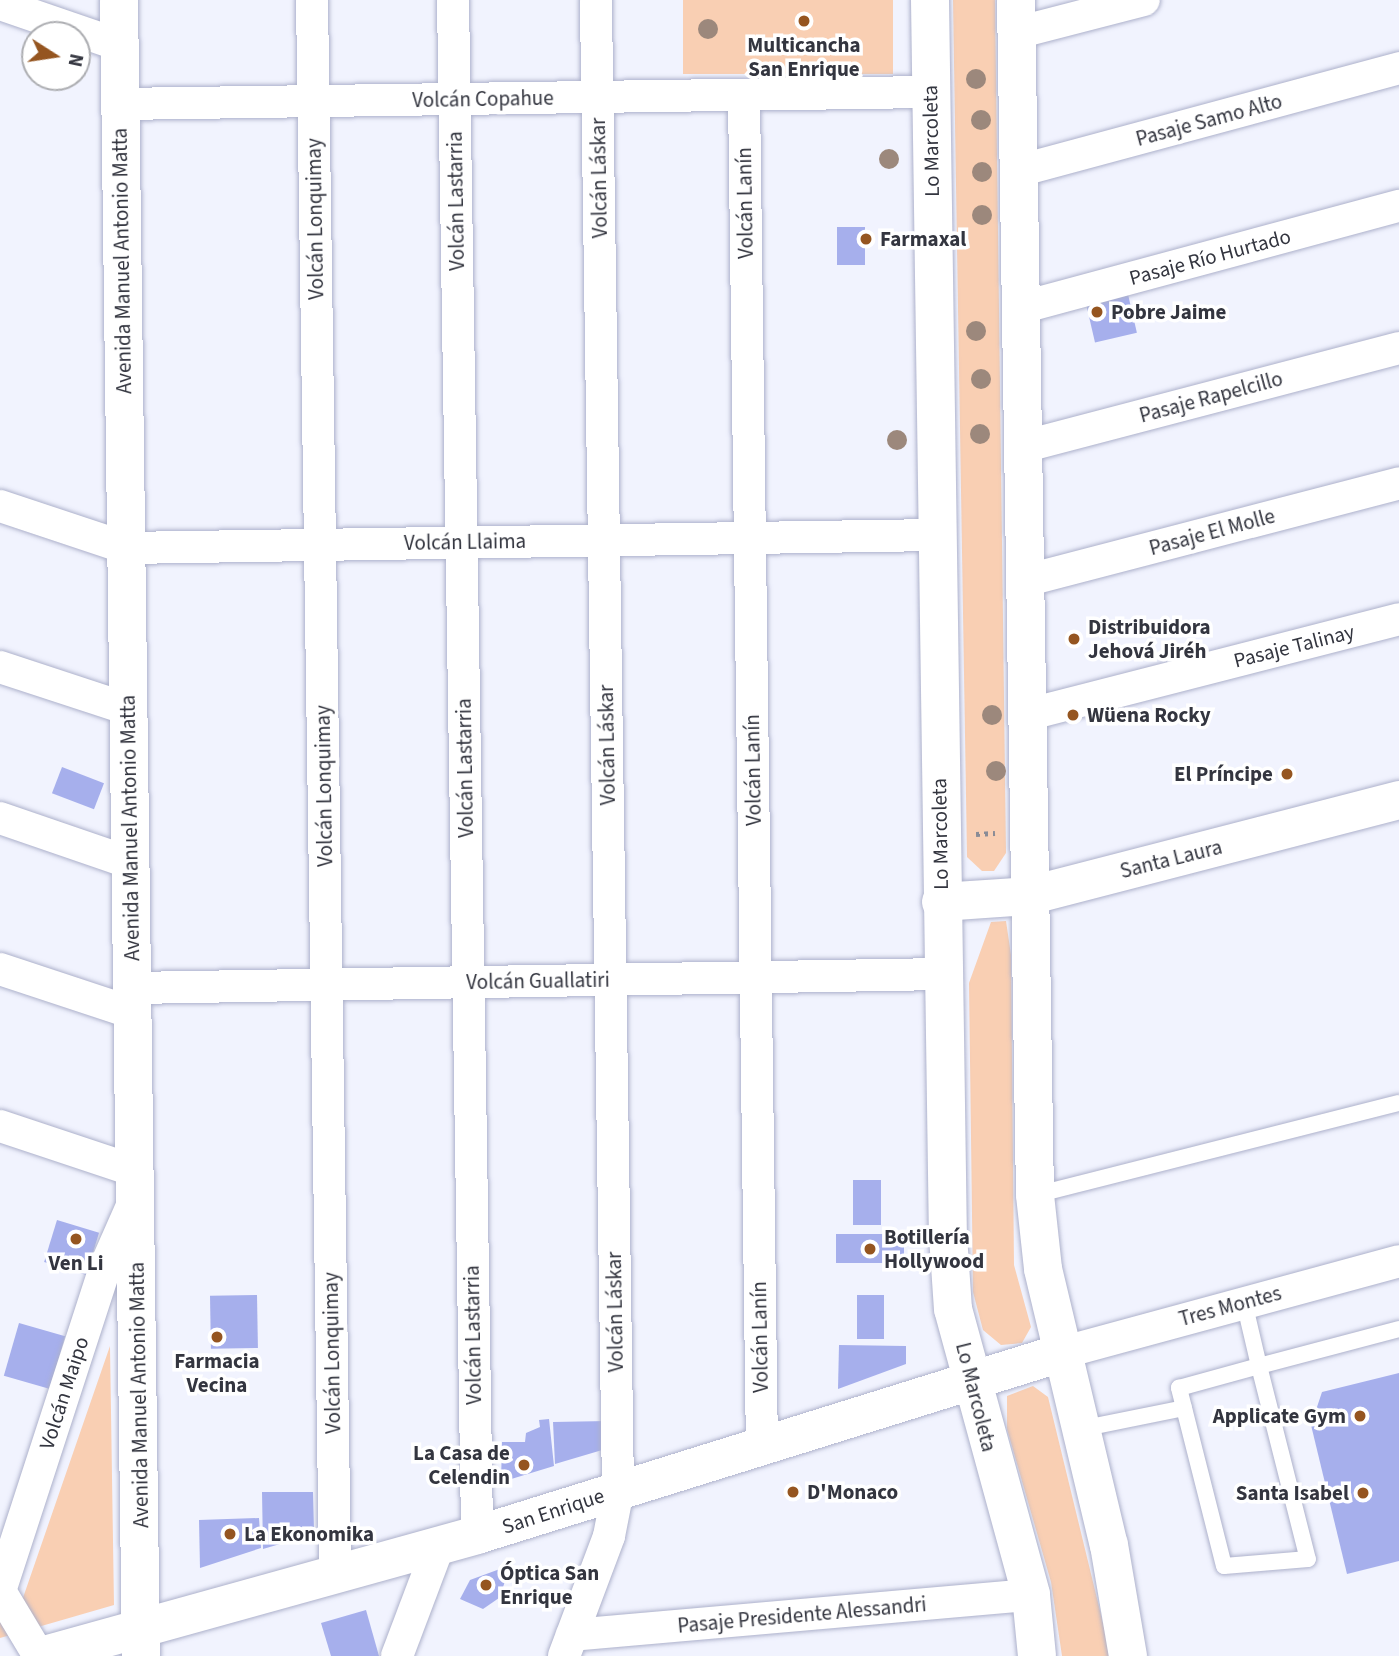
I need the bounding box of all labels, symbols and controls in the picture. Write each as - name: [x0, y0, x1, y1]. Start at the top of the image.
- marker: Multicancha San Enrique: [796, 13, 812, 29]
- north arrow: [21, 21, 91, 91]
- place label: Multicancha San Enrique: [747, 32, 861, 82]
- text: N: [61, 51, 90, 69]
- street label: Volcán Copahue: [412, 85, 554, 113]
- street label: Lo Marcoleta: [917, 85, 945, 197]
- street label: Pasaje Samo Alto: [1133, 88, 1285, 152]
- street label: Volcán Láskar: [585, 118, 613, 238]
- street label: Avenida Manuel Antonio Matta: [107, 128, 137, 394]
- street label: Volcán Lastarria: [442, 131, 470, 271]
- street label: Volcán Lonquimay: [301, 138, 329, 300]
- street label: Volcán Lanín: [731, 147, 759, 259]
- street label: Pasaje Río Hurtado: [1127, 223, 1293, 291]
- place label: Farmaxal: [880, 226, 966, 252]
- marker: Farmaxal: [858, 231, 874, 247]
- place label: Pobre Jaime: [1111, 299, 1226, 325]
- marker: Pobre Jaime: [1089, 304, 1105, 320]
- street label: Pasaje Rapelcillo: [1137, 366, 1285, 428]
- street label: Pasaje El Molle: [1146, 503, 1278, 561]
- street label: Volcán Llaima: [404, 528, 526, 556]
- place label: Distribuidora Jehová Jiréh: [1088, 614, 1210, 664]
- street label: Pasaje Talinay: [1231, 619, 1357, 673]
- marker: Distribuidora Jehová Jiréh: [1066, 631, 1082, 647]
- street label: Volcán Láskar: [593, 685, 621, 805]
- street label: Avenida Manuel Antonio Matta: [115, 695, 145, 961]
- street label: Volcán Lastarria: [451, 698, 479, 838]
- place label: Wüena Rocky: [1087, 702, 1211, 728]
- street label: Volcán Lonquimay: [310, 705, 338, 867]
- marker: Wüena Rocky: [1065, 707, 1081, 723]
- street label: Volcán Lanín: [739, 714, 767, 826]
- place label: El Príncipe: [1174, 761, 1273, 787]
- marker: El Príncipe: [1279, 766, 1295, 782]
- street label: Lo Marcoleta: [926, 778, 954, 890]
- street label: Santa Laura: [1117, 834, 1225, 884]
- street label: Volcán Guallatiri: [466, 967, 610, 995]
- place label: Botillería Hollywood: [884, 1224, 984, 1274]
- marker: Ven Li: [68, 1231, 84, 1247]
- marker: Botillería Hollywood: [862, 1241, 878, 1257]
- place label: Ven Li: [48, 1250, 104, 1276]
- street label: Volcán Láskar: [601, 1252, 629, 1372]
- street label: Avenida Manuel Antonio Matta: [124, 1262, 154, 1528]
- street label: Volcán Lastarria: [459, 1265, 487, 1405]
- street label: Volcán Lonquimay: [318, 1272, 346, 1434]
- street label: Tres Montes: [1176, 1280, 1284, 1332]
- street label: Volcán Lanín: [746, 1281, 774, 1393]
- marker: Farmacia Vecina: [209, 1329, 225, 1345]
- street label: Volcán Maipo: [34, 1334, 94, 1452]
- street label: Lo Marcoleta: [950, 1340, 1002, 1454]
- place label: Farmacia Vecina: [174, 1348, 260, 1398]
- place label: Applicate Gym: [1213, 1403, 1346, 1429]
- marker: Applicate Gym: [1352, 1408, 1368, 1424]
- place label: La Casa de Celendin: [413, 1440, 510, 1490]
- marker: La Casa de Celendin: [516, 1457, 532, 1473]
- place label: D'Monaco: [807, 1479, 898, 1505]
- place label: Santa Isabel: [1236, 1480, 1349, 1506]
- street label: San Enrique: [499, 1483, 607, 1539]
- marker: D'Monaco: [785, 1484, 801, 1500]
- marker: Santa Isabel: [1355, 1485, 1371, 1501]
- place label: La Ekonomika: [244, 1521, 374, 1547]
- marker: La Ekonomika: [222, 1526, 238, 1542]
- place label: Óptica San Enrique: [500, 1560, 599, 1610]
- marker: Óptica San Enrique: [478, 1577, 494, 1593]
- street label: Pasaje Presidente Alessandri: [676, 1592, 928, 1638]

